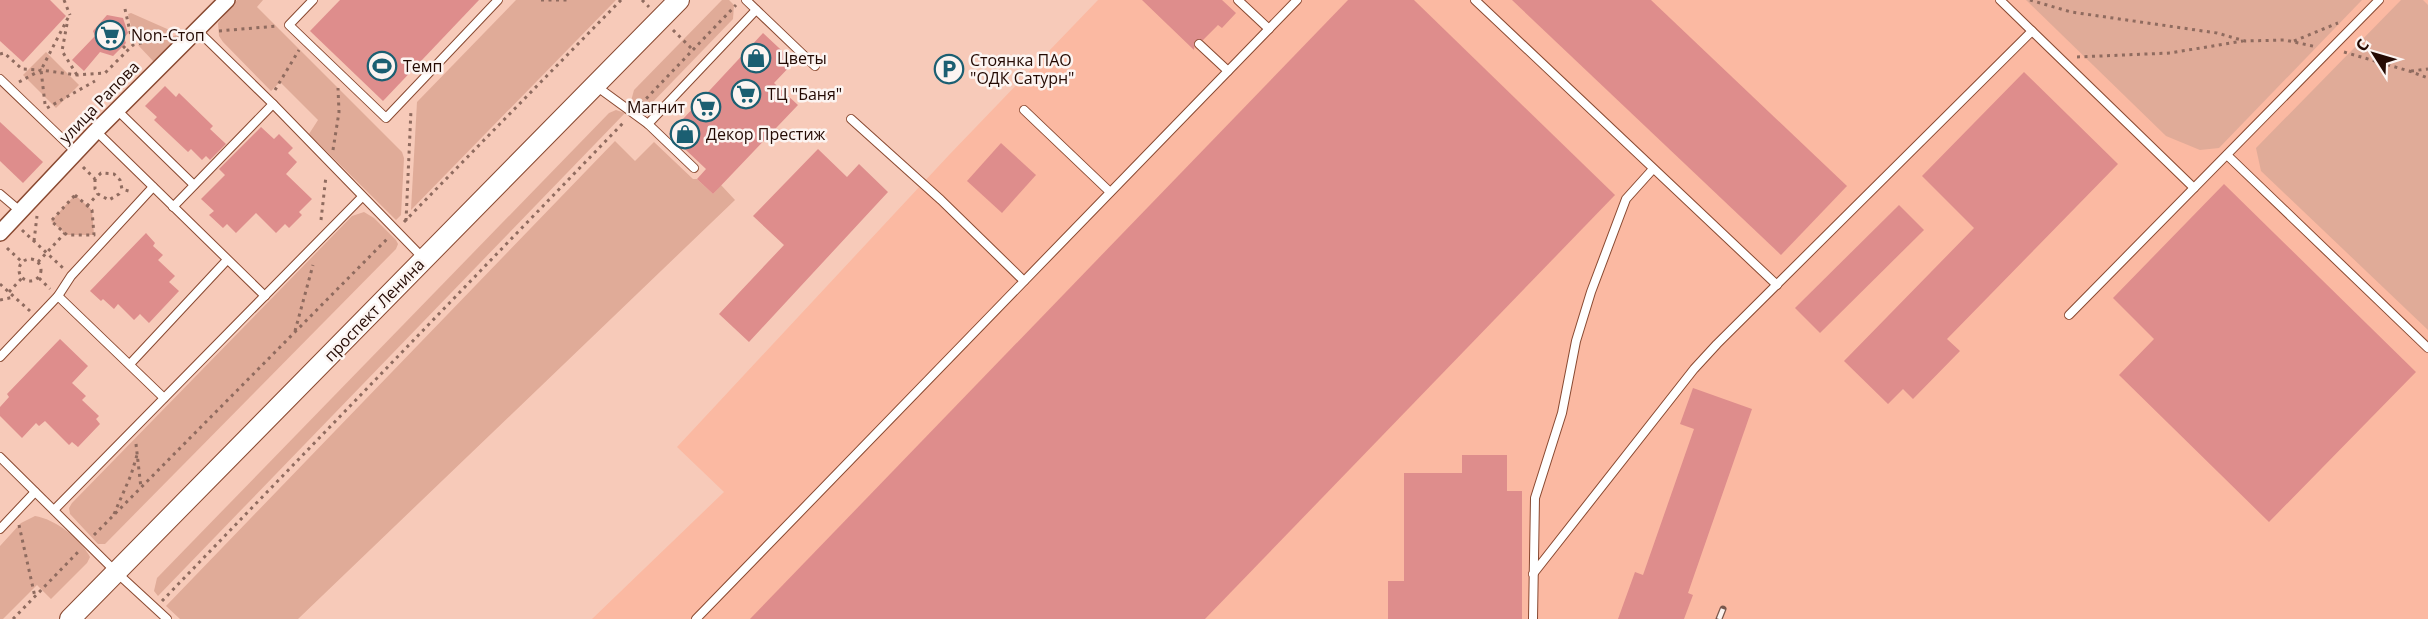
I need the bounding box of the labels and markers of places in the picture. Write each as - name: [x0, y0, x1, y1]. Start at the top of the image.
- supermarket icon: Non-Стоп: [94, 19, 126, 51]
- place label: Non-Стоп: [131, 24, 205, 46]
- shop icon: Цветы: [740, 42, 772, 74]
- place label: Цветы: [777, 47, 827, 69]
- place label: Стоянка ПАО "ОДК Сатурн": [970, 49, 1074, 89]
- sports icon: Темп: [366, 50, 398, 82]
- parking icon: Стоянка ПАО "ОДК Сатурн": [933, 53, 965, 85]
- place label: Темп: [403, 55, 442, 77]
- supermarket icon: ТЦ "Баня": [730, 78, 762, 110]
- place label: ТЦ "Баня": [767, 83, 842, 105]
- supermarket icon: Магнит: [690, 91, 722, 123]
- place label: Магнит: [627, 96, 685, 118]
- shop icon: Декор Престиж: [669, 118, 701, 150]
- place label: Декор Престиж: [706, 123, 826, 145]

